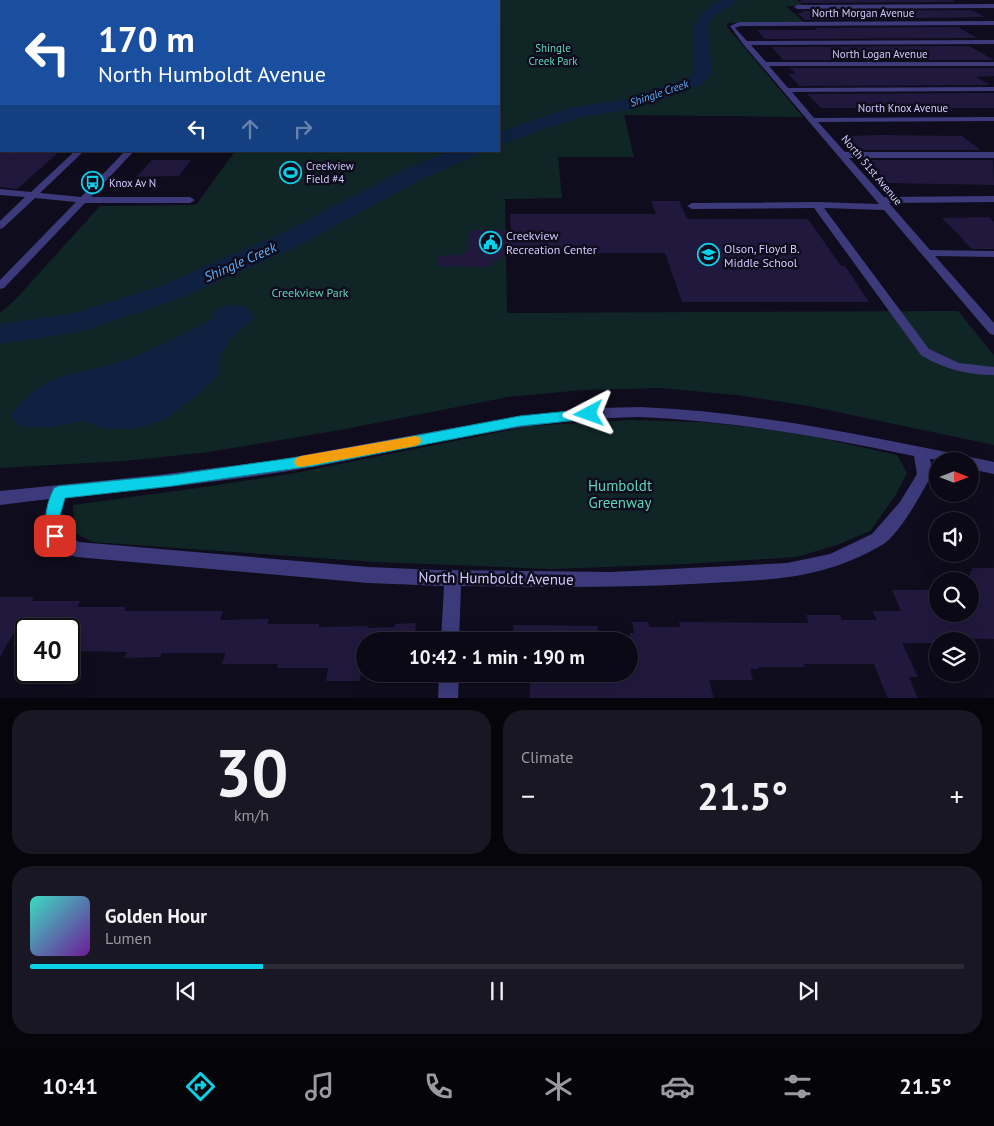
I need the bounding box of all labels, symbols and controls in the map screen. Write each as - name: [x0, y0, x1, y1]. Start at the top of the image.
- street label: North Morgan Avenue: [812, 6, 915, 20]
- text: 170 m: [98, 16, 195, 62]
- icon: left: [15, 20, 80, 85]
- park label: Shingle Creek Park: [529, 41, 578, 68]
- street label: North Logan Avenue: [832, 47, 928, 61]
- text: North Humboldt Avenue: [98, 60, 326, 88]
- water label: Shingle Creek: [628, 76, 691, 110]
- street label: North Knox Avenue: [858, 101, 949, 115]
- icon: left: [183, 115, 211, 143]
- icon: ahead: [236, 115, 264, 143]
- icon: right: [289, 115, 317, 143]
- street label: North 51st Avenue: [839, 132, 906, 208]
- place label: Creekview Field #4: [306, 159, 354, 186]
- sports icon: Creekview Field #4: [278, 160, 302, 184]
- bus stop icon: Knox Av N: [81, 171, 105, 195]
- place label: Knox Av N: [109, 176, 156, 190]
- place label: Creekview Recreation Center: [506, 228, 597, 257]
- public building icon: Creekview Recreation Center: [478, 230, 502, 254]
- water label: Shingle Creek: [201, 238, 280, 286]
- place label: Olson, Floyd B. Middle School: [724, 241, 800, 270]
- school or university icon: Olson, Floyd B. Middle School: [696, 243, 720, 267]
- park label: Creekview Park: [271, 285, 349, 300]
- position arrow: [562, 387, 614, 439]
- north arrow: [929, 452, 979, 502]
- map controls: [929, 452, 979, 682]
- park label: Humboldt Greenway: [588, 476, 652, 512]
- button: sound: [929, 512, 979, 562]
- pin: [34, 515, 76, 557]
- icon: arrive: [41, 522, 69, 550]
- street label: North Humboldt Avenue: [418, 567, 574, 589]
- button: search: [929, 572, 979, 622]
- speed limit sign: 40: [15, 618, 80, 683]
- button: layers: [929, 632, 979, 682]
- text: 10:42 · 1 min · 190 m: [409, 645, 585, 669]
- text: 30: [215, 730, 288, 814]
- text: Climate: [521, 747, 573, 767]
- text: 21.5°: [697, 771, 788, 820]
- text: −: [521, 777, 535, 814]
- text: +: [950, 777, 964, 814]
- text: km/h: [234, 805, 269, 825]
- text: Golden Hour: [105, 904, 207, 928]
- text: Lumen: [105, 928, 151, 948]
- icon: previous: [172, 977, 200, 1005]
- icon: pause: [483, 977, 511, 1005]
- icon: next: [794, 977, 822, 1005]
- icon: directions: [183, 1069, 218, 1104]
- icon: music: [302, 1069, 337, 1104]
- icon: phone: [421, 1069, 456, 1104]
- icon: climate: [541, 1069, 576, 1104]
- icon: car: [660, 1069, 695, 1104]
- icon: filters: [780, 1069, 815, 1104]
- text: 10:41: [42, 1072, 98, 1100]
- text: 21.5°: [899, 1072, 952, 1100]

